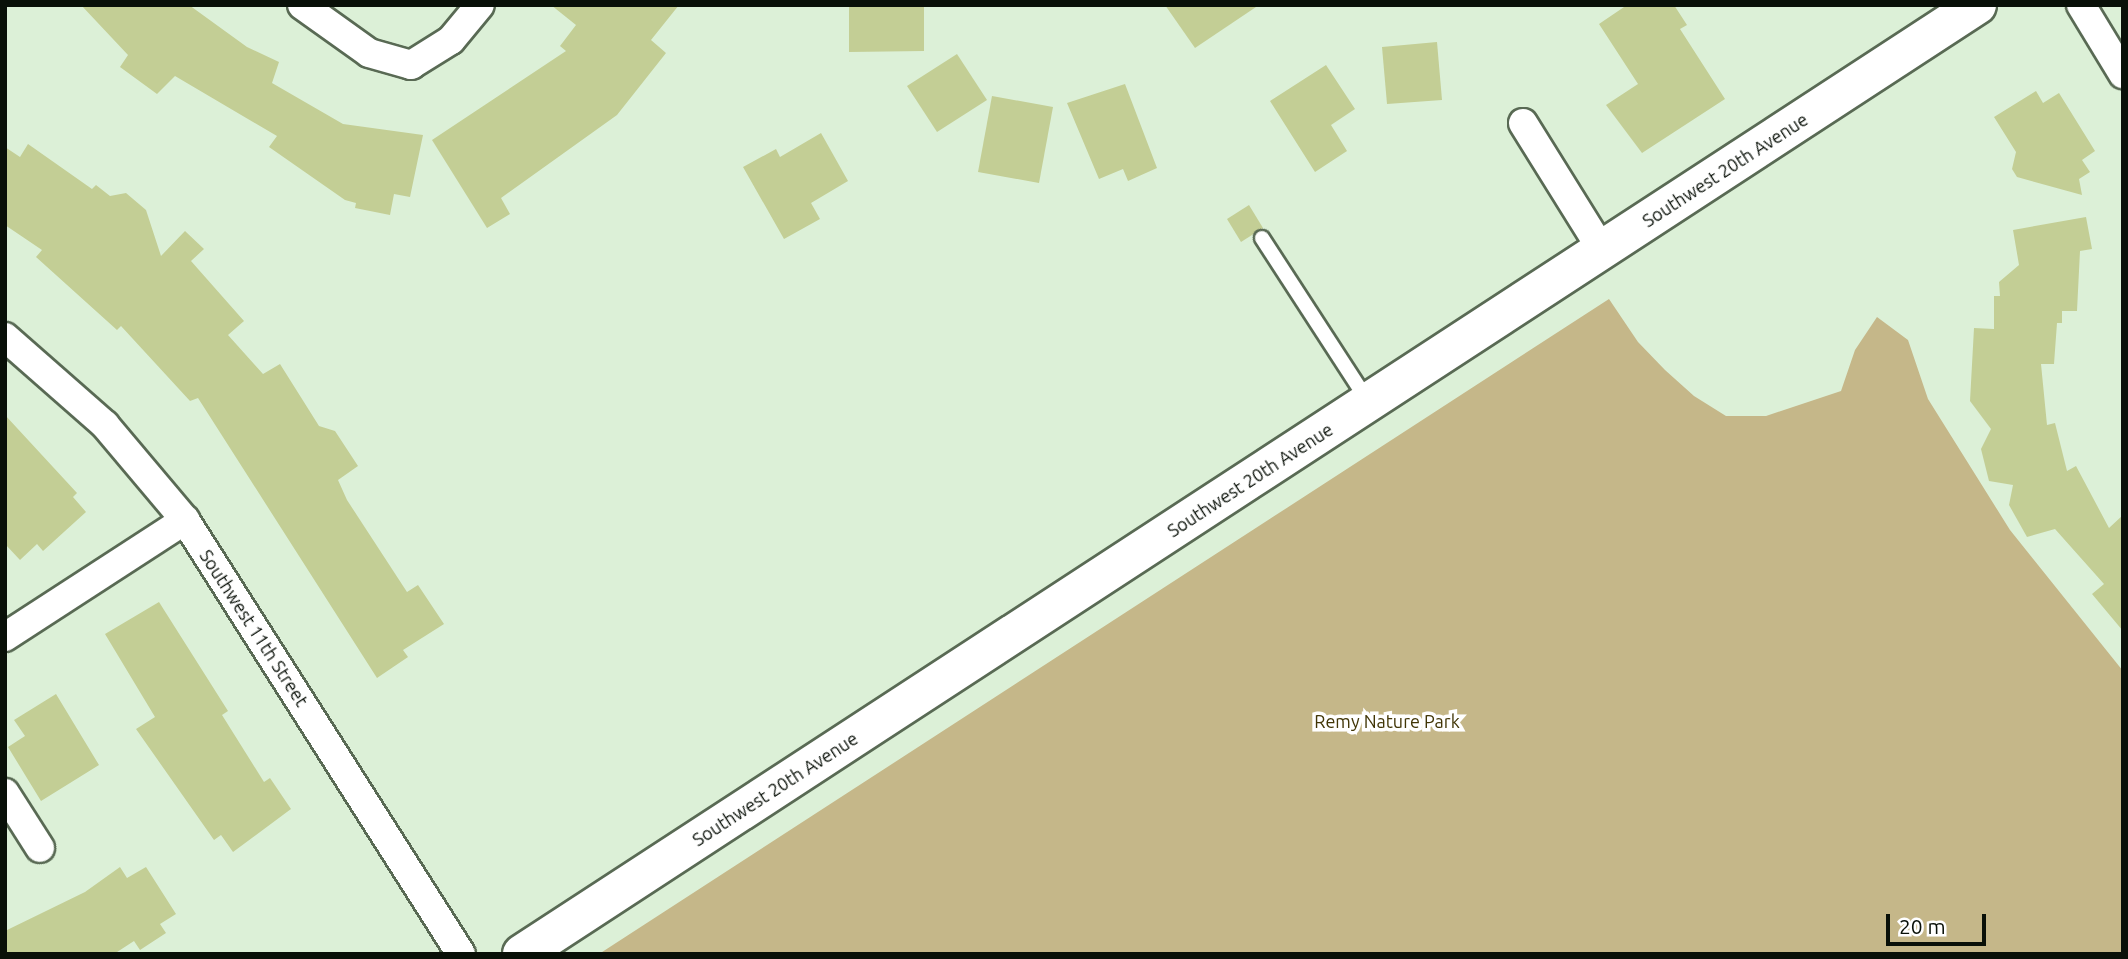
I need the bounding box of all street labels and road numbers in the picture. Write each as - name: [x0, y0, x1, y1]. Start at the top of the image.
- street label: Southwest 20th Avenue: [1638, 108, 1812, 232]
- street label: Southwest 20th Avenue: [1163, 418, 1337, 542]
- street label: Southwest 11th Street: [195, 546, 313, 710]
- street label: Southwest 20th Avenue: [688, 727, 862, 851]

